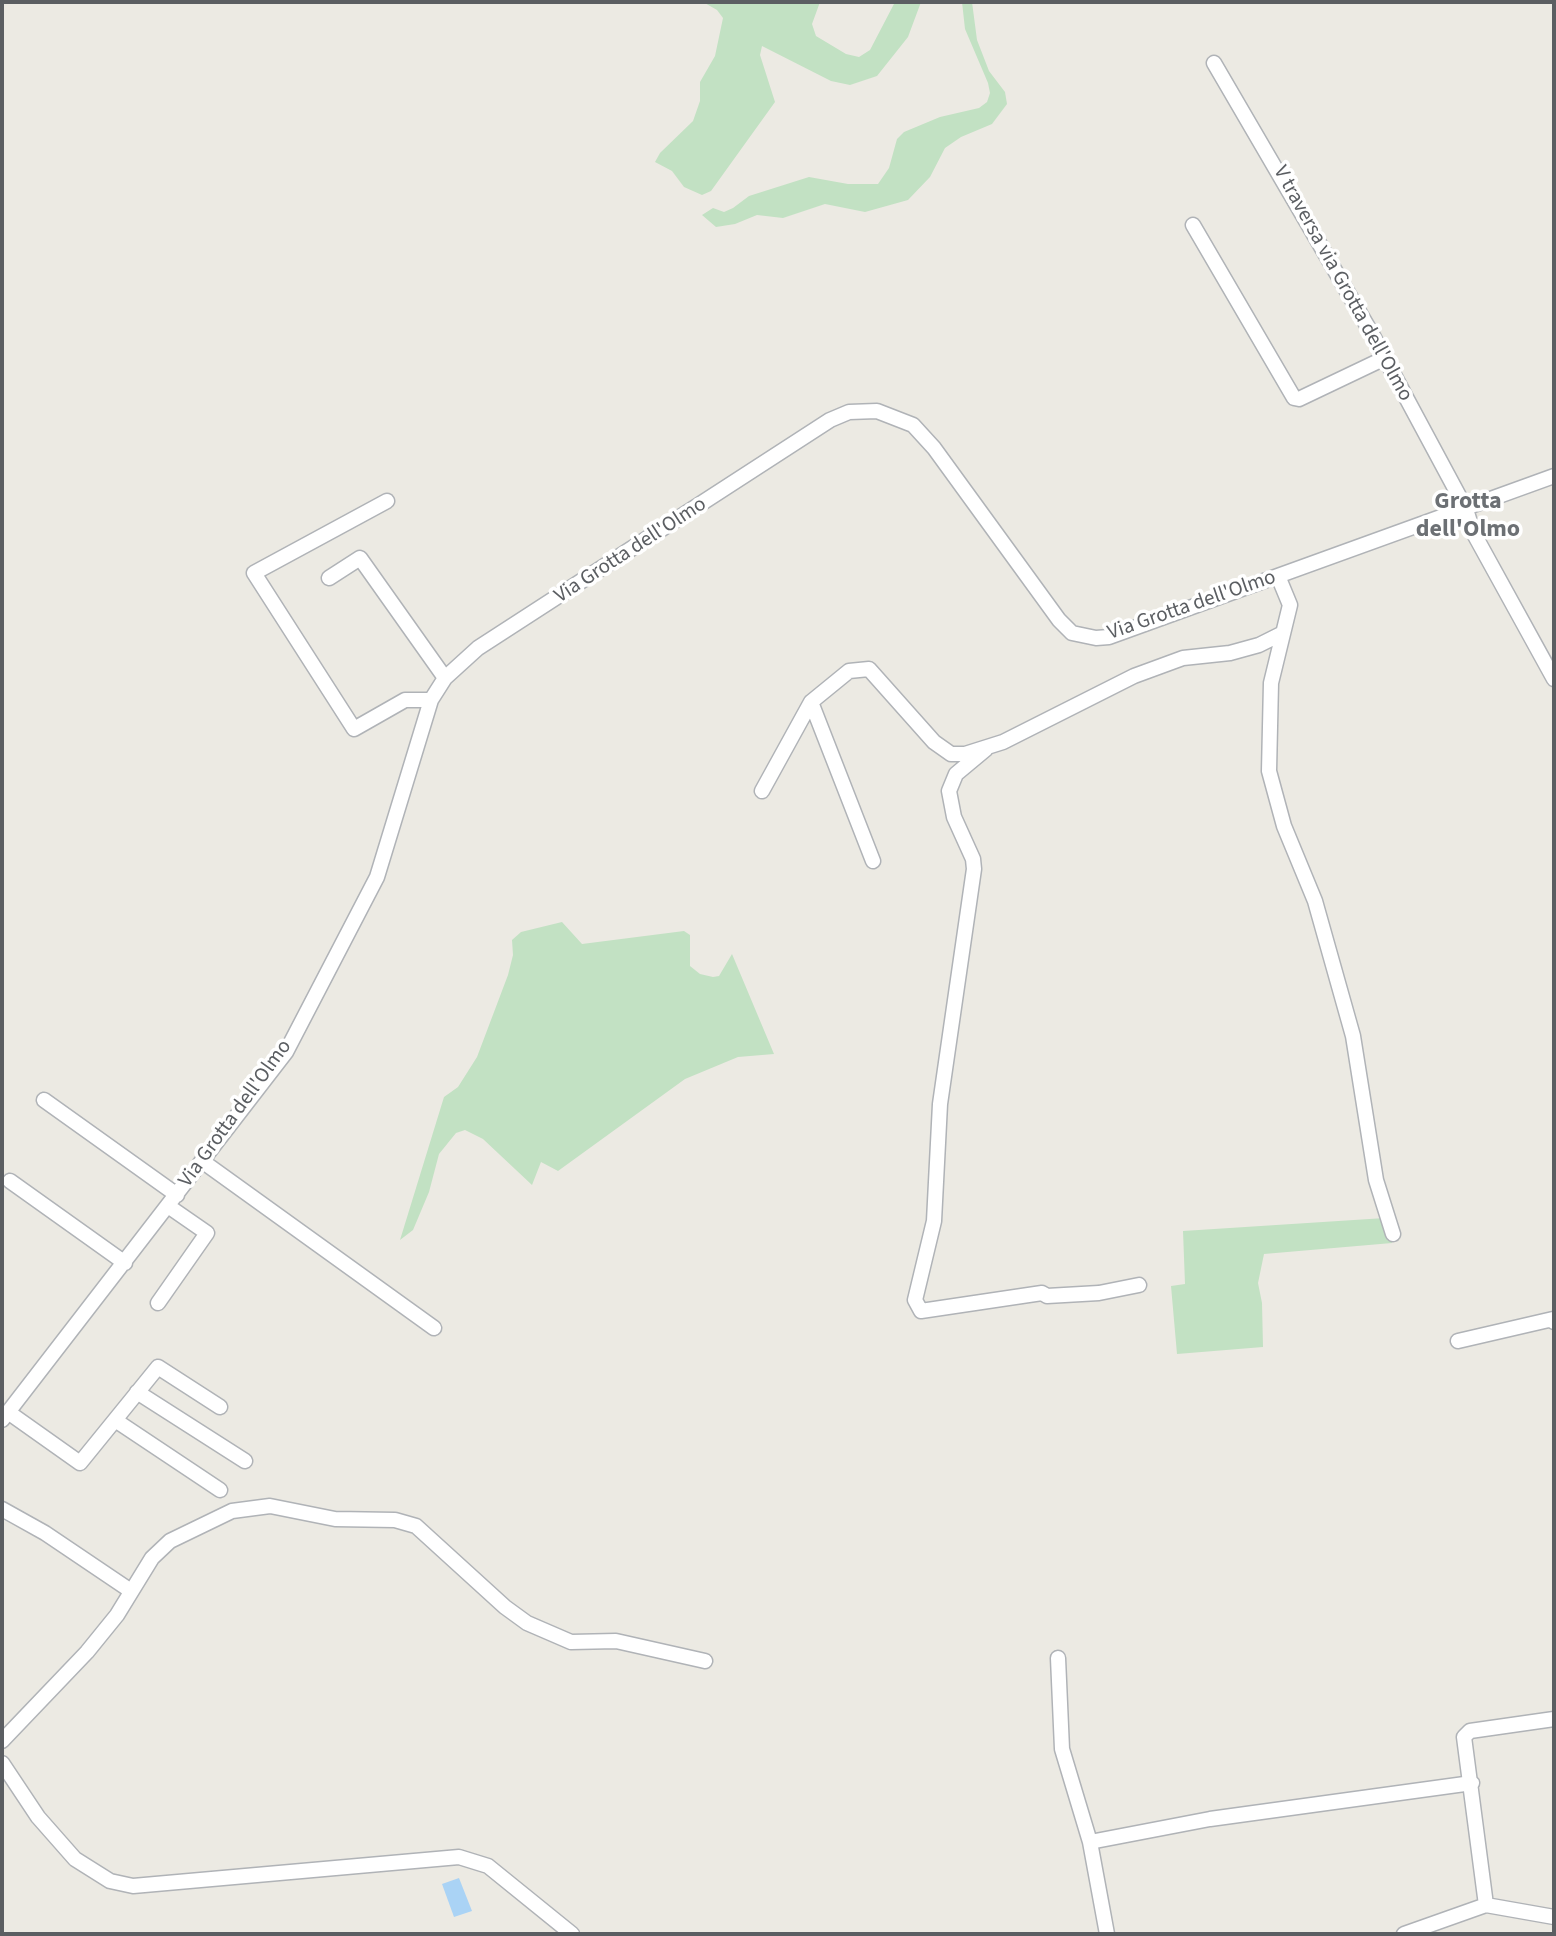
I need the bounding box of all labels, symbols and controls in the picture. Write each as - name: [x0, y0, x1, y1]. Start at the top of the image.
- street label: V traversa via Grotta dell'Olmo: [1267, 162, 1417, 406]
- district label: Grotta dell'Olmo: [1416, 489, 1520, 545]
- street label: Via Grotta dell'Olmo: [550, 492, 712, 610]
- street label: Via Grotta dell'Olmo: [1105, 565, 1279, 647]
- street label: Via Grotta dell'Olmo: [174, 1035, 298, 1193]

